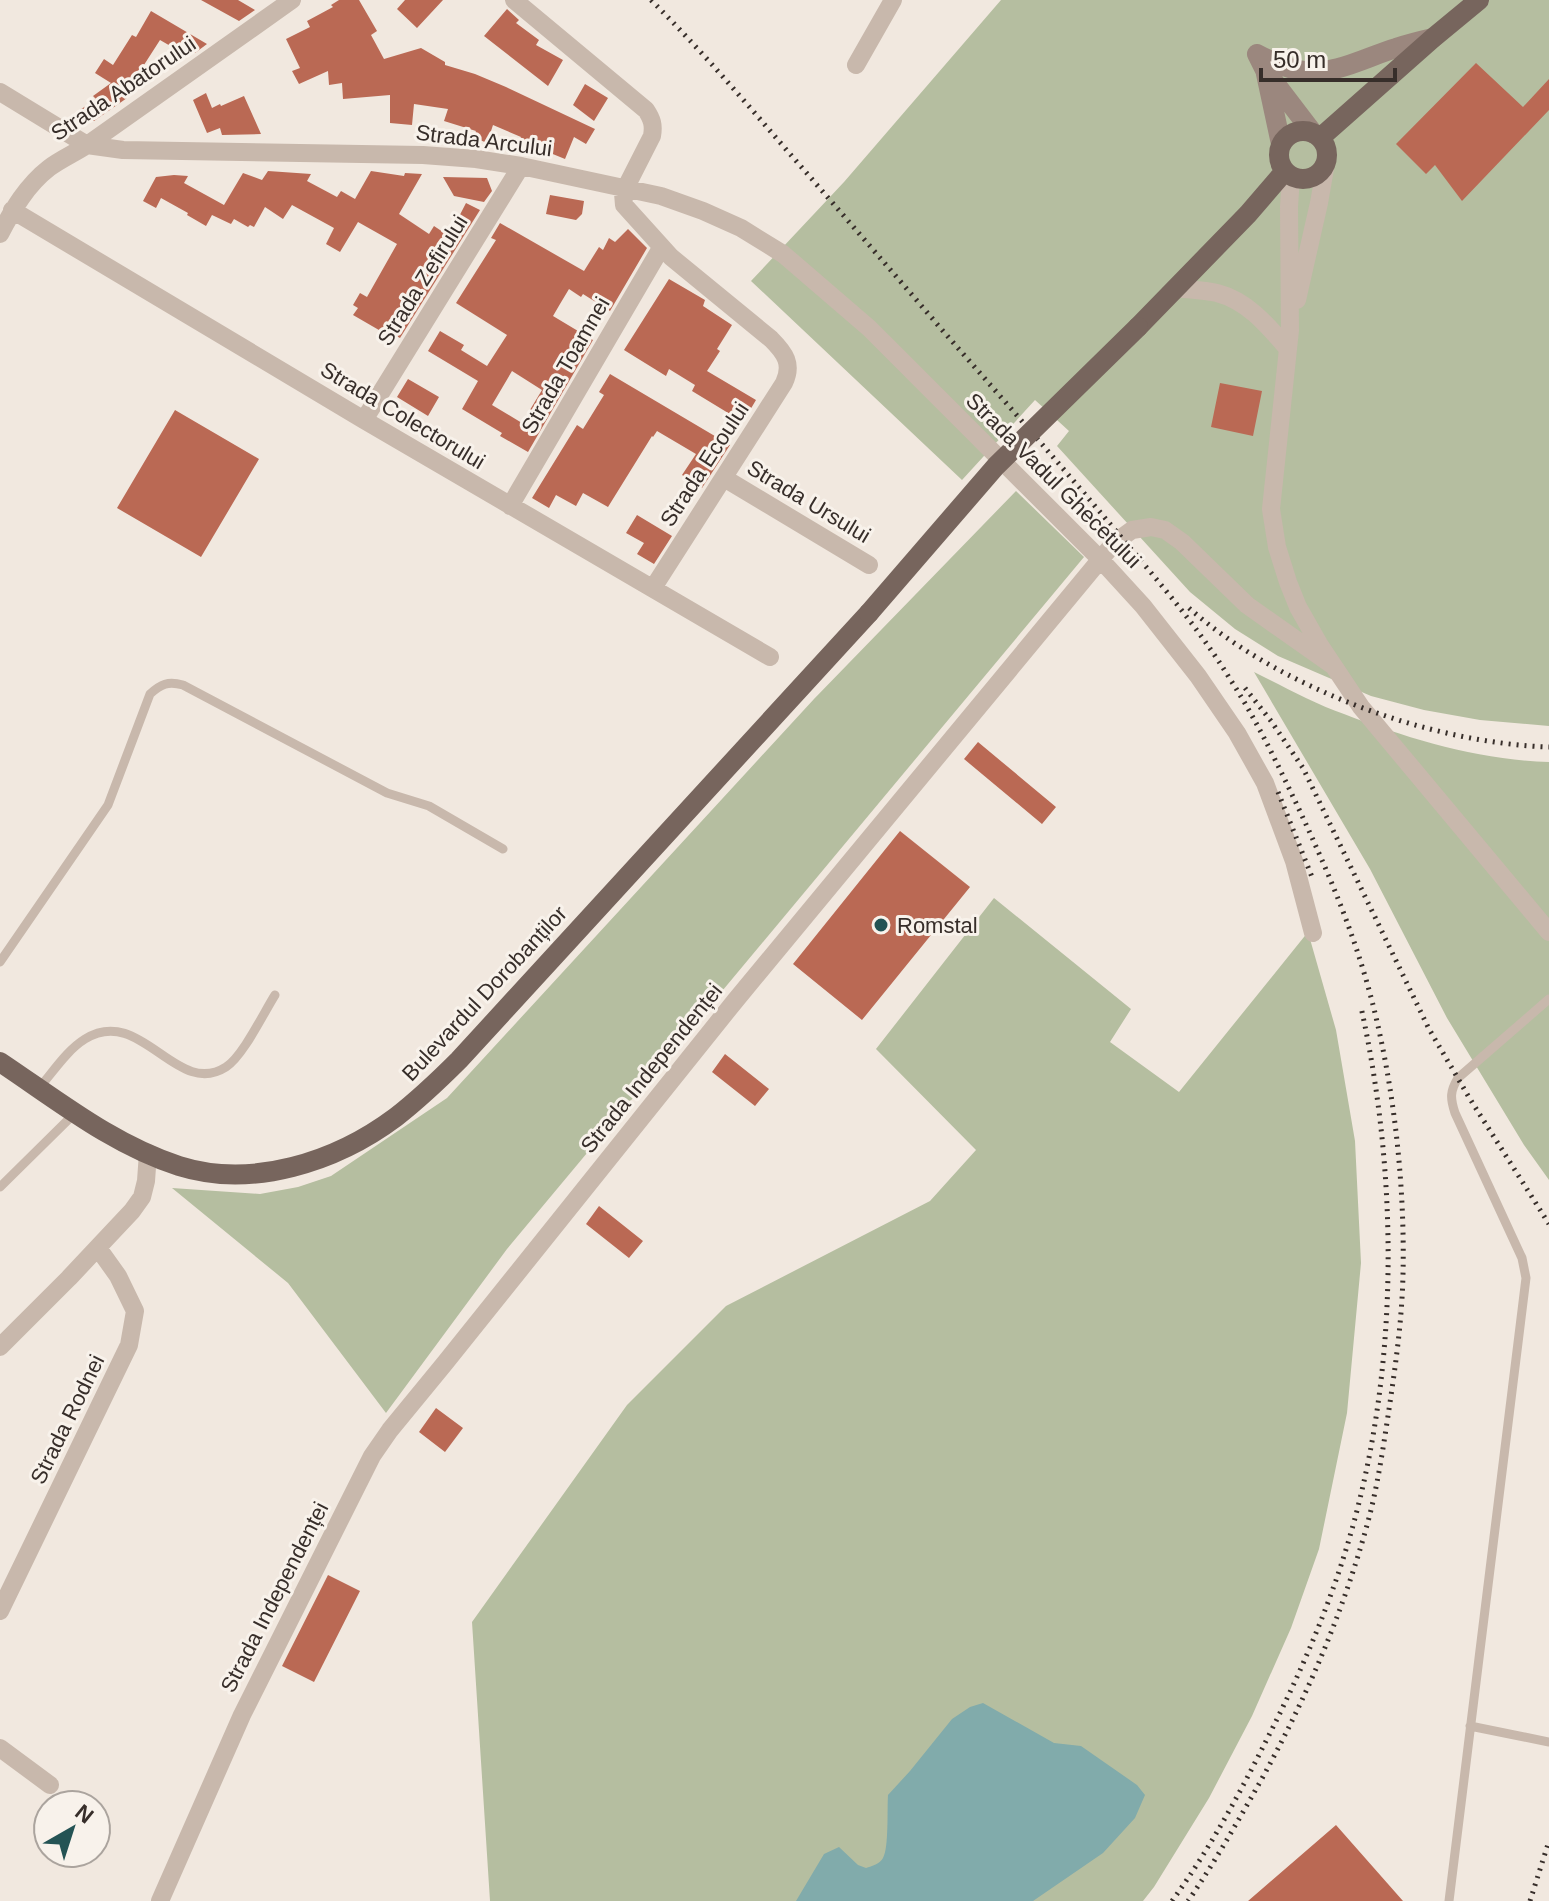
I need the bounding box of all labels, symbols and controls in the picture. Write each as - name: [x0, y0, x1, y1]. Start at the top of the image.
- street label: Strada Abatorului: [46, 31, 200, 146]
- scale bar: [1261, 32, 1395, 82]
- text: 50 m: [1273, 46, 1326, 73]
- street label: Strada Arcului: [414, 120, 553, 161]
- street label: Strada Zefirului: [372, 210, 473, 350]
- street label: Strada Toamnei: [516, 292, 615, 438]
- street label: Strada Colectorului: [316, 357, 489, 474]
- street label: Strada Vadul Ghecetului: [961, 388, 1146, 573]
- street label: Strada Ecoului: [655, 397, 754, 531]
- street label: Strada Ursului: [743, 455, 875, 548]
- street label: Bulevardul Dorobanților: [397, 901, 572, 1086]
- place label: Romstal: [897, 913, 978, 938]
- marker: Romstal: [872, 916, 890, 934]
- street label: Strada Independenței: [575, 979, 727, 1158]
- street label: Strada Rodnei: [25, 1351, 110, 1488]
- street label: Strada Independenței: [216, 1498, 333, 1697]
- north arrow: [32, 1789, 112, 1869]
- text: N: [70, 1799, 98, 1829]

